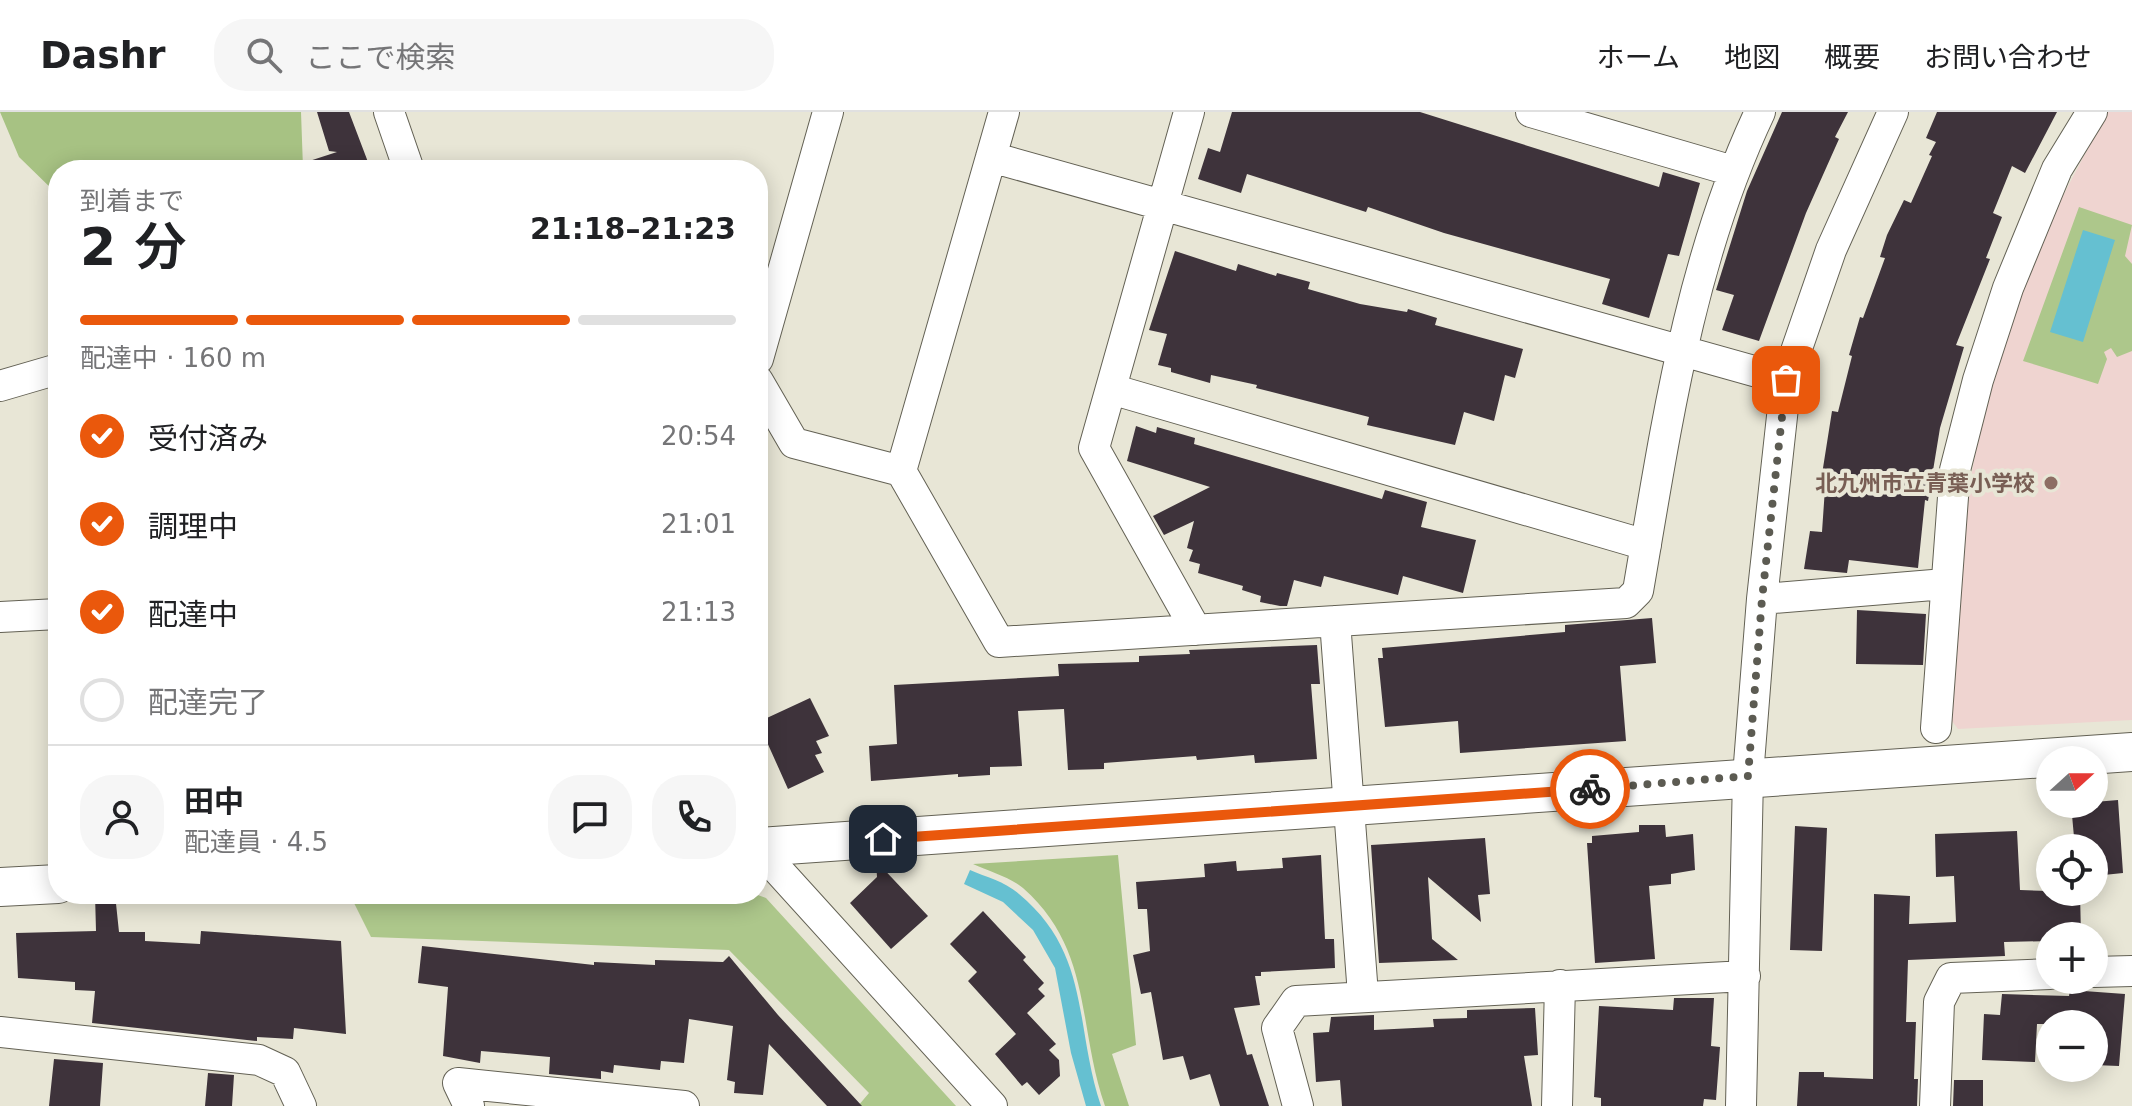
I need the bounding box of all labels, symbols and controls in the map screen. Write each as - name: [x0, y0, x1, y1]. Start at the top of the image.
- search box: [214, 19, 774, 91]
- text: Dashr: [40, 33, 166, 77]
- icon: search: [242, 33, 286, 77]
- text: ここで検索: [306, 40, 456, 75]
- text: ホーム: [1597, 41, 1680, 74]
- text: 地図: [1724, 41, 1780, 74]
- text: 概要: [1824, 41, 1880, 74]
- text: お問い合わせ: [1924, 41, 2092, 74]
- text: 到着まで: [80, 186, 184, 216]
- text: 21:18–21:23: [530, 211, 736, 246]
- text: 2 分: [80, 217, 186, 277]
- text: 配達中 · 160 m: [80, 343, 266, 373]
- pin: [1752, 346, 1820, 414]
- icon: bag: [1764, 358, 1808, 402]
- icon: check: [80, 414, 124, 458]
- text: 受付済み: [148, 421, 268, 456]
- text: 20:54: [661, 421, 736, 451]
- place label: 北九州市立青葉小学校: [1815, 471, 2035, 496]
- marker: 北九州市立青葉小学校: [2042, 474, 2060, 492]
- icon: check: [80, 502, 124, 546]
- text: 調理中: [148, 509, 238, 544]
- text: 21:01: [661, 509, 736, 539]
- icon: check: [80, 590, 124, 634]
- text: 配達中: [148, 597, 238, 632]
- text: 21:13: [661, 597, 736, 627]
- text: 配達完了: [148, 685, 268, 720]
- north arrow: [2036, 746, 2108, 818]
- map controls: [2036, 746, 2108, 1082]
- courier: [1550, 749, 1630, 829]
- icon: bike: [1568, 767, 1612, 811]
- button: person: [80, 775, 164, 859]
- button: chat: [548, 775, 632, 859]
- button: phone: [652, 775, 736, 859]
- text: 田中: [184, 784, 244, 819]
- pin: [849, 805, 917, 873]
- icon: home: [861, 817, 905, 861]
- text: 配達員 · 4.5: [184, 827, 328, 857]
- button: locate: [2036, 834, 2108, 906]
- button: +: [2036, 922, 2108, 994]
- button: −: [2036, 1010, 2108, 1082]

